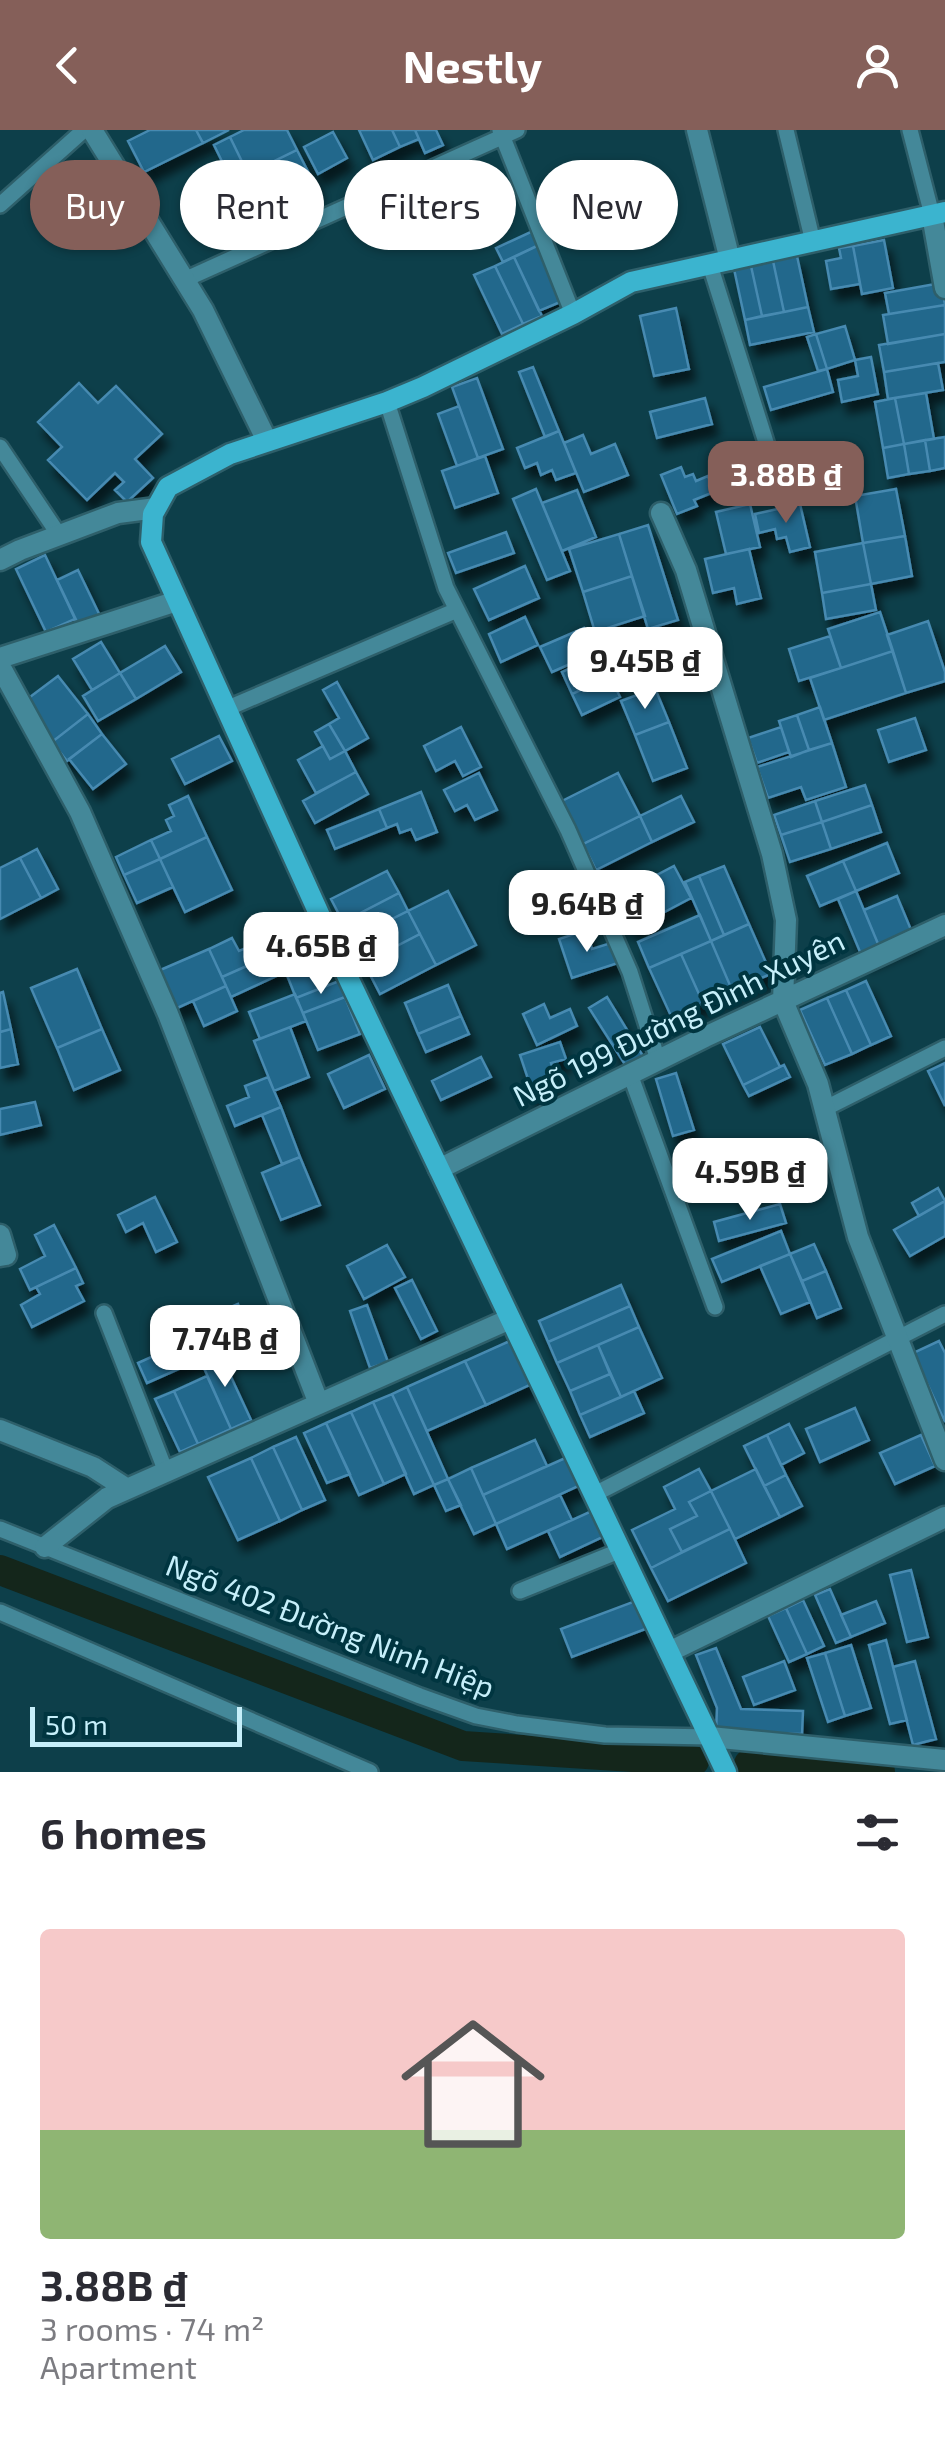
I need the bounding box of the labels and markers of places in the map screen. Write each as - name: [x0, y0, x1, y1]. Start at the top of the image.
- pin: 3.88B ₫: [694, 441, 878, 526]
- pin: 9.45B ₫: [553, 627, 737, 712]
- pin: 9.64B ₫: [495, 870, 679, 955]
- pin: 4.65B ₫: [229, 912, 413, 997]
- pin: 4.59B ₫: [658, 1138, 842, 1223]
- pin: 7.74B ₫: [133, 1305, 317, 1390]

